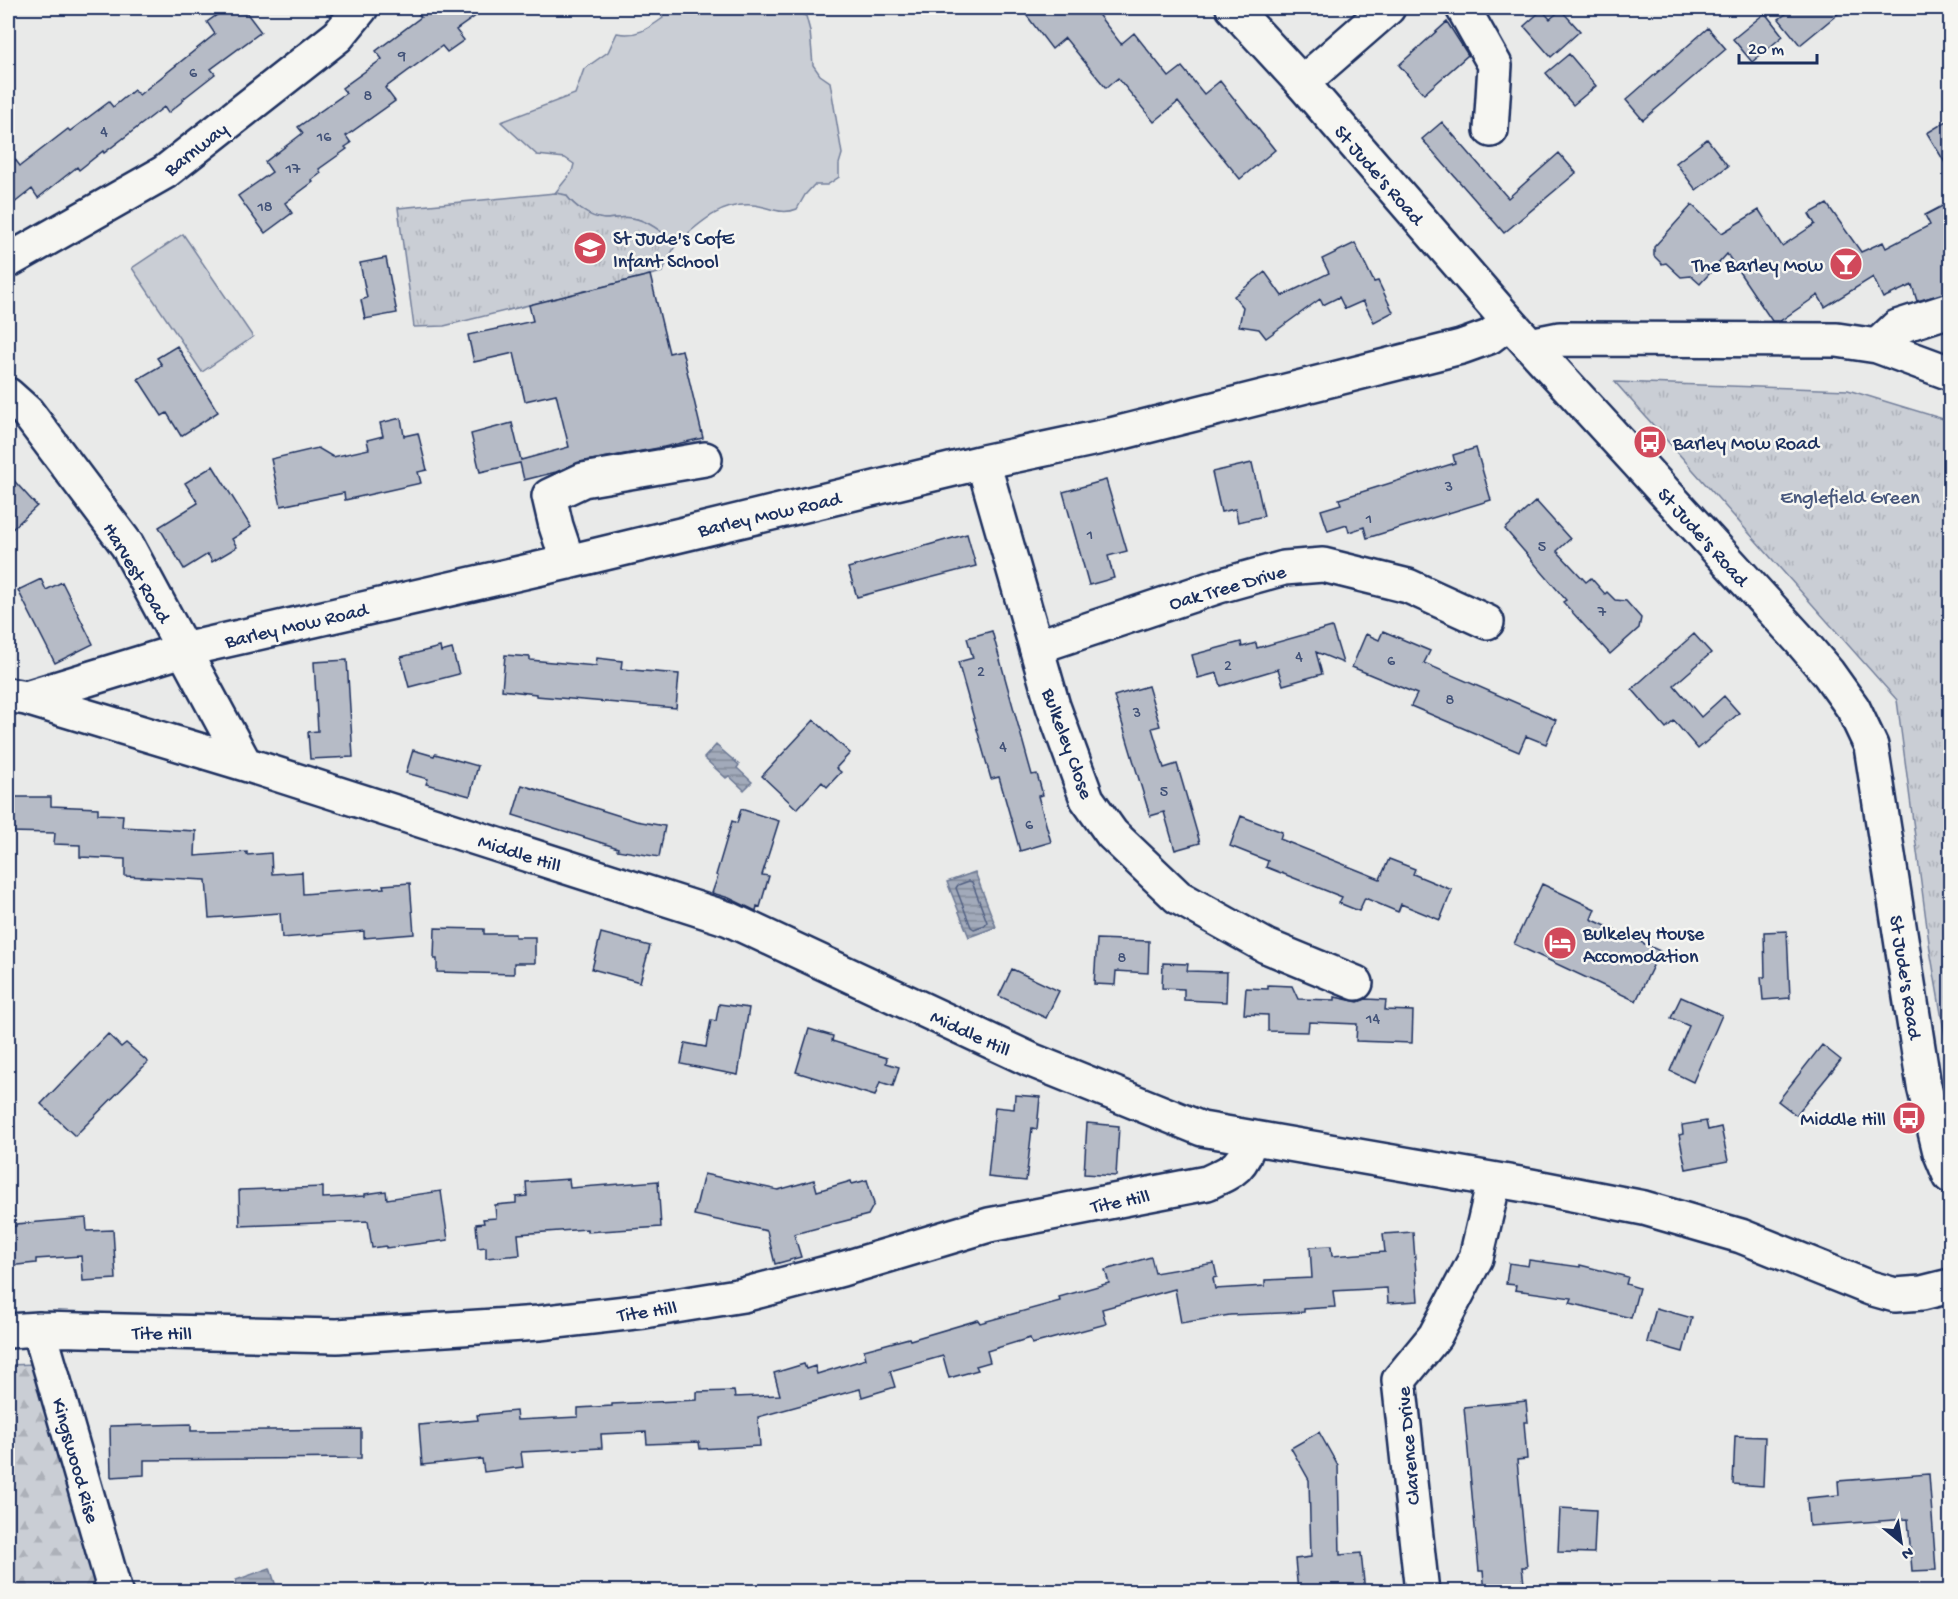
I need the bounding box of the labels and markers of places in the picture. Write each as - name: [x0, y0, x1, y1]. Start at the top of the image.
- place label: St Jude's CofE Infant School: [613, 229, 736, 275]
- school or university icon: St Jude's CofE Infant School: [572, 230, 608, 266]
- bar icon: The Barley Mow: [1828, 246, 1864, 282]
- place label: The Barley Mow: [1691, 256, 1824, 279]
- bus stop icon: Barley Mow Road: [1632, 424, 1668, 460]
- place label: Barley Mow Road: [1672, 434, 1821, 457]
- place label: Bulkeley House Accomodation: [1582, 924, 1705, 970]
- hotel icon: Bulkeley House Accomodation: [1542, 925, 1578, 961]
- bus stop icon: Middle Hill: [1891, 1100, 1927, 1136]
- place label: Middle Hill: [1800, 1110, 1886, 1133]

